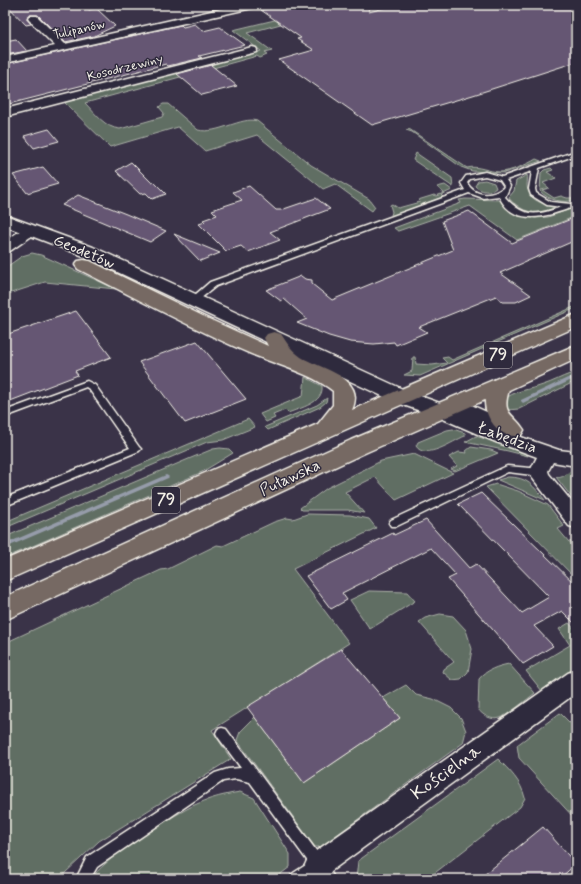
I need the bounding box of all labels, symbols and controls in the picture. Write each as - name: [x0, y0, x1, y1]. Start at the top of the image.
- street label: Tulipanów: [51, 16, 107, 44]
- street label: Kosodrzewiny: [85, 50, 165, 86]
- street label: Geodetów: [50, 230, 118, 274]
- road number: 79: [484, 342, 512, 368]
- street label: Łabędzia: [474, 418, 540, 459]
- street label: Puławska: [256, 455, 324, 501]
- road number: 79: [152, 487, 180, 513]
- street label: Kościelna: [406, 738, 487, 806]

